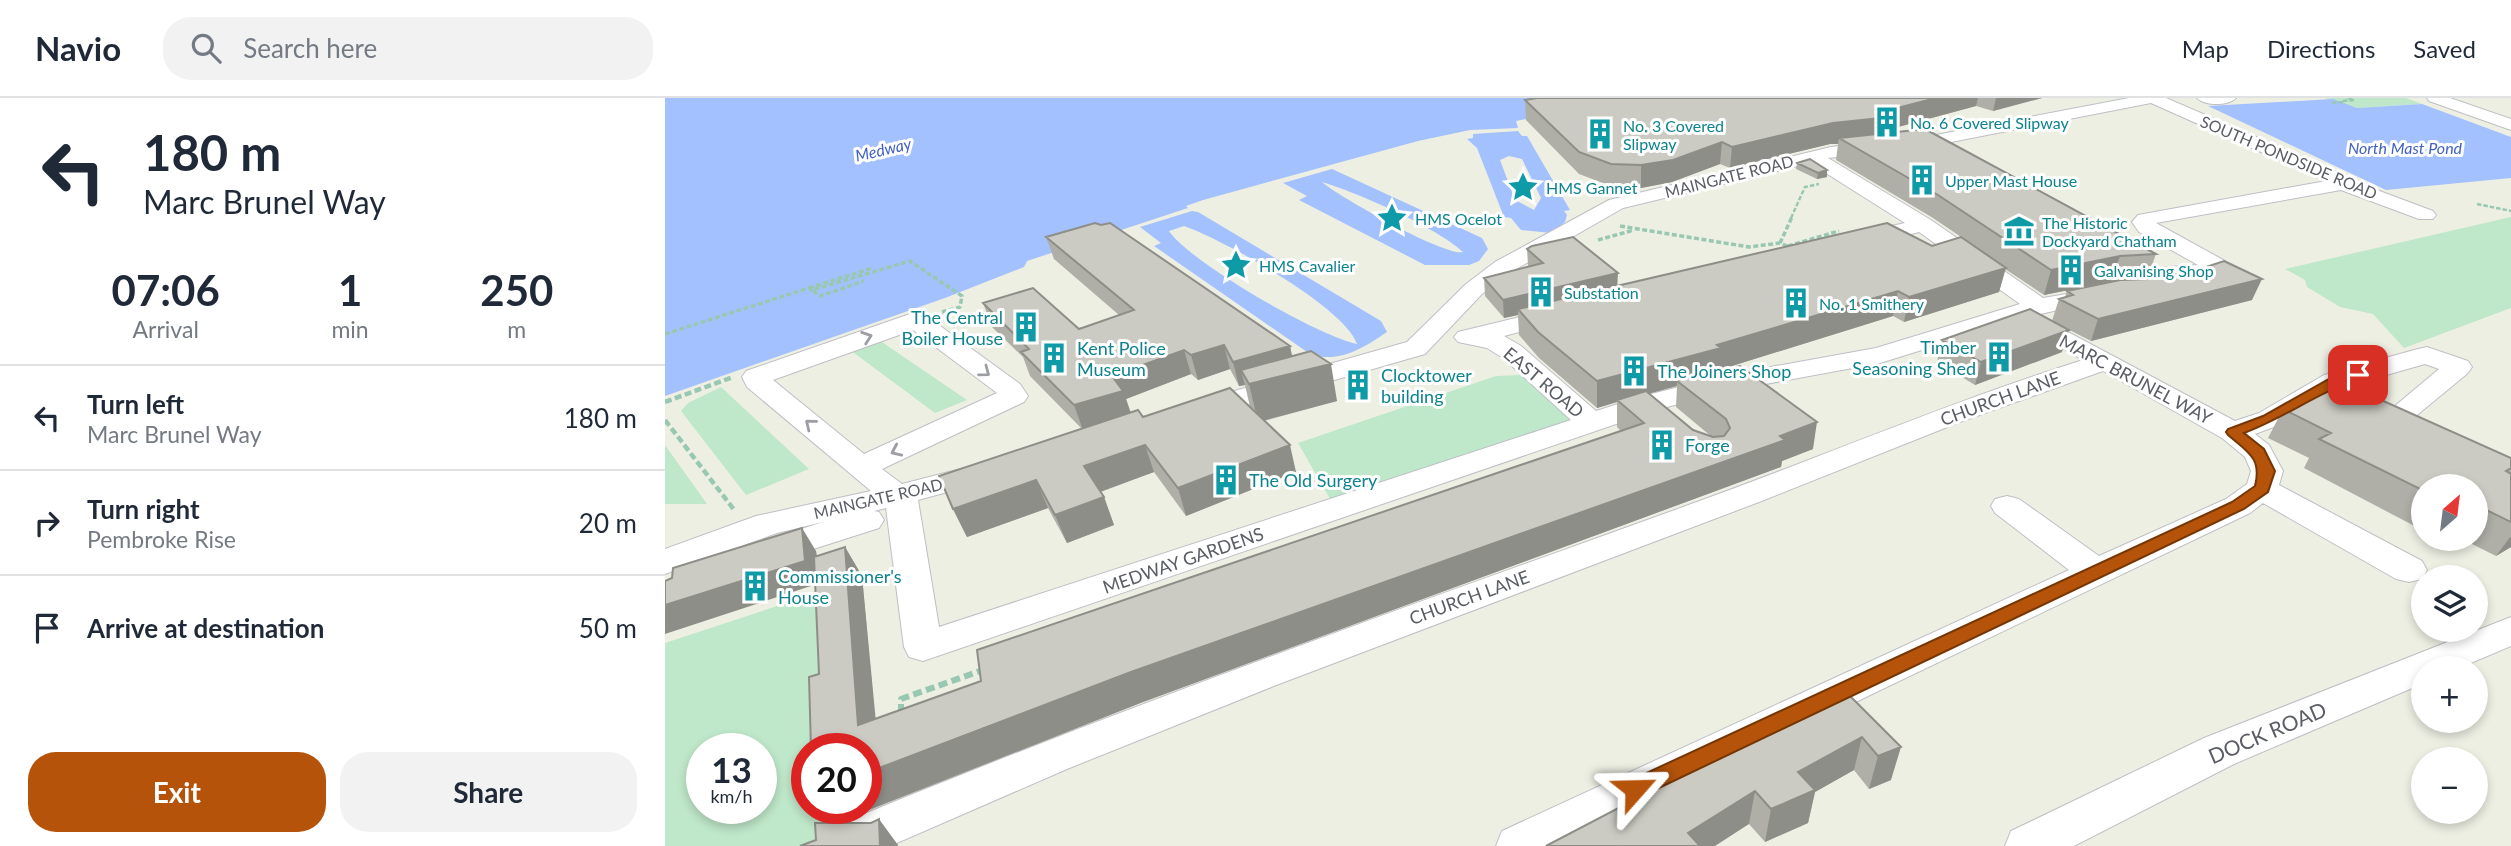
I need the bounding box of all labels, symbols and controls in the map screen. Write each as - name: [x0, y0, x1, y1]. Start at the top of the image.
- search box: [163, 17, 653, 80]
- text: Navio: [35, 28, 121, 68]
- icon: search: [187, 29, 225, 67]
- text: Search here: [243, 32, 377, 64]
- text: Map: [2182, 34, 2229, 63]
- text: Directions: [2267, 34, 2375, 63]
- text: Saved: [2413, 34, 2476, 63]
- building icon: No. 6 Covered Slipway: [1870, 105, 1904, 139]
- street label: SOUTH PONDSIDE ROAD: [2198, 111, 2380, 203]
- place label: No. 6 Covered Slipway: [1910, 113, 2069, 132]
- place label: No. 3 Covered Slipway: [1623, 116, 1724, 153]
- building icon: No. 3 Covered Slipway: [1583, 117, 1617, 151]
- text: 180 m: [143, 123, 281, 181]
- icon: left: [28, 126, 119, 217]
- water label: Medway: [853, 133, 913, 165]
- water label: North Mast Pond: [2348, 138, 2463, 157]
- street label: MAINGATE ROAD: [1663, 151, 1795, 201]
- building icon: Upper Mast House: [1905, 163, 1939, 197]
- place icon: HMS Gannet: [1506, 170, 1540, 204]
- place label: Upper Mast House: [1945, 171, 2077, 190]
- place label: HMS Gannet: [1546, 178, 1638, 197]
- text: Marc Brunel Way: [143, 182, 386, 221]
- place icon: HMS Ocelot: [1375, 201, 1409, 235]
- place label: HMS Ocelot: [1415, 209, 1502, 228]
- place label: The Historic Dockyard Chatham: [2042, 213, 2177, 250]
- museum icon: The Historic Dockyard Chatham: [2002, 214, 2036, 248]
- place icon: HMS Cavalier: [1219, 248, 1253, 282]
- building icon: Galvanising Shop: [2054, 253, 2088, 287]
- place label: HMS Cavalier: [1259, 256, 1355, 275]
- place label: Galvanising Shop: [2094, 261, 2214, 280]
- text: 07:06: [112, 265, 220, 315]
- text: 1: [338, 265, 362, 315]
- text: 250: [480, 265, 553, 315]
- building icon: Substation: [1524, 275, 1558, 309]
- place label: Substation: [1564, 283, 1639, 302]
- building icon: No. 1 Smithery: [1779, 286, 1813, 320]
- place label: No. 1 Smithery: [1819, 294, 1925, 313]
- place label: The Central Boiler House: [901, 306, 1003, 349]
- building icon: The Central Boiler House: [1009, 310, 1043, 344]
- text: Arrival: [133, 315, 199, 343]
- text: min: [331, 315, 369, 343]
- text: m: [507, 315, 526, 343]
- street label: MARC BRUNEL WAY: [2056, 329, 2217, 429]
- one-way arrow: [860, 331, 873, 345]
- place label: Timber Seasoning Shed: [1852, 336, 1976, 379]
- place label: Kent Police Museum: [1077, 337, 1166, 380]
- building icon: Timber Seasoning Shed: [1982, 340, 2016, 374]
- building icon: Kent Police Museum: [1037, 341, 1071, 375]
- street label: EAST ROAD: [1499, 342, 1589, 422]
- pin: [2328, 345, 2388, 405]
- building icon: The Joiners Shop: [1617, 354, 1651, 388]
- icon: arrive: [2339, 356, 2377, 394]
- place label: The Joiners Shop: [1657, 360, 1791, 382]
- one-way arrow: [978, 363, 990, 376]
- place label: Clocktower building: [1381, 364, 1472, 407]
- street label: CHURCH LANE: [1937, 366, 2063, 430]
- building icon: Clocktower building: [1341, 368, 1375, 402]
- text: Turn left: [87, 388, 184, 420]
- icon: left: [28, 399, 66, 437]
- text: 180 m: [564, 402, 637, 434]
- one-way arrow: [805, 419, 817, 432]
- text: Marc Brunel Way: [87, 420, 262, 448]
- building icon: Forge: [1645, 428, 1679, 462]
- place label: Forge: [1685, 434, 1730, 456]
- one-way arrow: [891, 443, 903, 457]
- building icon: The Old Surgery: [1209, 463, 1243, 497]
- place label: The Old Surgery: [1249, 469, 1378, 491]
- street label: MAINGATE ROAD: [812, 474, 944, 522]
- north arrow: [2411, 474, 2489, 551]
- map controls: [2411, 474, 2488, 824]
- text: Turn right: [87, 493, 200, 525]
- icon: right: [28, 504, 66, 542]
- text: 20 m: [579, 507, 637, 539]
- street label: MEDWAY GARDENS: [1100, 522, 1266, 598]
- text: Pembroke Rise: [87, 525, 236, 553]
- place label: Commissioner's House: [778, 565, 902, 608]
- street label: CHURCH LANE: [1406, 565, 1532, 629]
- button: layers: [2411, 565, 2488, 642]
- building icon: Commissioner's House: [738, 569, 772, 603]
- icon: arrive: [28, 609, 66, 647]
- text: Arrive at destination: [87, 612, 324, 644]
- text: 50 m: [579, 612, 637, 644]
- button: +: [2411, 656, 2488, 733]
- street label: DOCK ROAD: [2204, 696, 2330, 768]
- speed limit sign: 20: [791, 733, 882, 824]
- button: −: [2411, 747, 2488, 824]
- text: 13: [711, 748, 752, 790]
- button: Exit: [28, 752, 326, 832]
- button: Share: [340, 752, 637, 832]
- position arrow: [1598, 752, 1672, 826]
- text: km/h: [710, 785, 753, 807]

